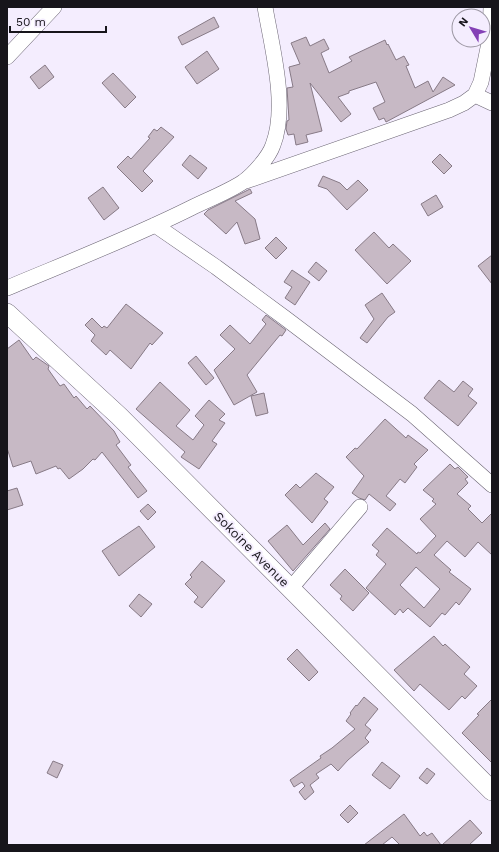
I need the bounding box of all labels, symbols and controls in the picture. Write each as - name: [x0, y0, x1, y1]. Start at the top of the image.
- scale bar: [10, 8, 106, 34]
- north arrow: [451, 8, 491, 48]
- text: 50 m: [16, 15, 46, 29]
- text: N: [456, 15, 471, 29]
- street label: Sokoine Avenue: [211, 509, 292, 590]

